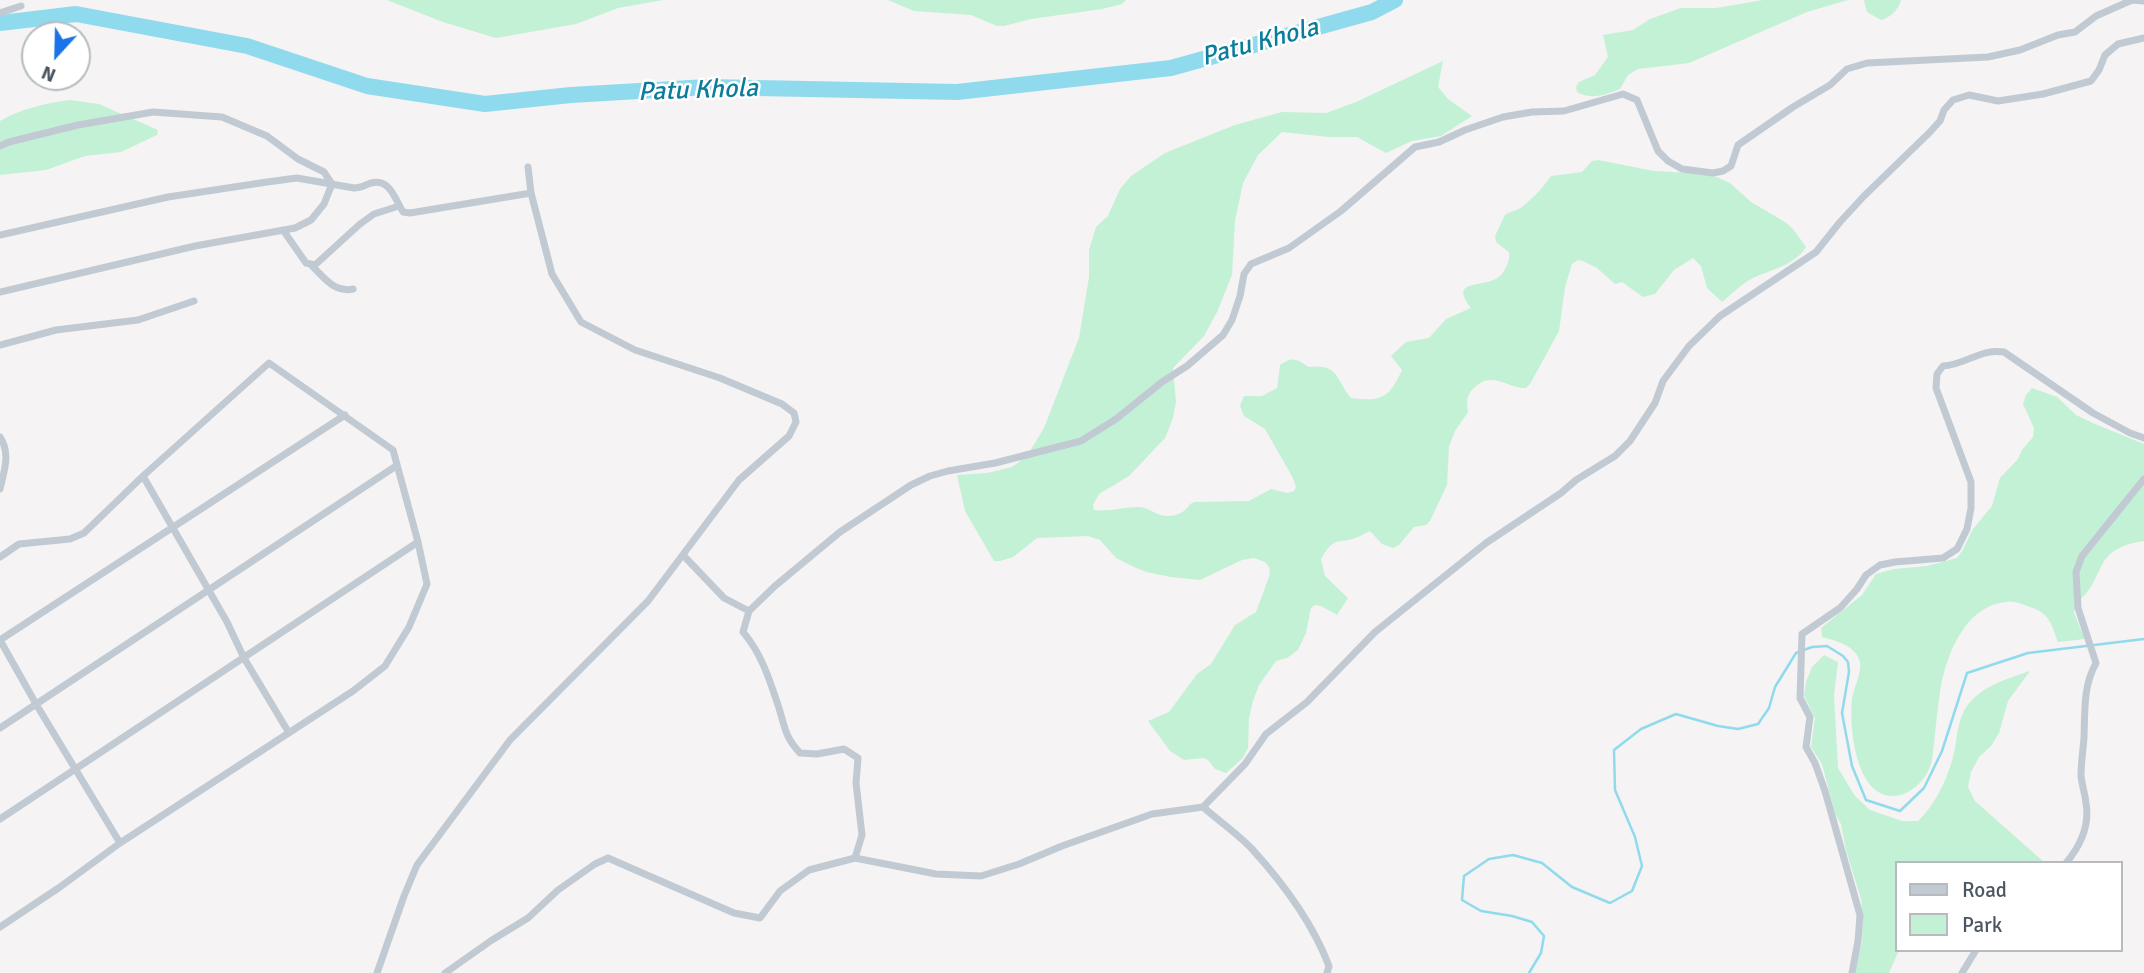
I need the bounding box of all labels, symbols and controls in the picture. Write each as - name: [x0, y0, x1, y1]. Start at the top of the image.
- water label: Patu Khola: [1198, 12, 1322, 74]
- north arrow: [21, 21, 91, 91]
- text: N: [38, 60, 60, 87]
- water label: Patu Khola: [637, 73, 759, 109]
- legend: [1896, 861, 2123, 952]
- text: Road: [1962, 877, 2007, 903]
- text: Park: [1962, 912, 2002, 938]

